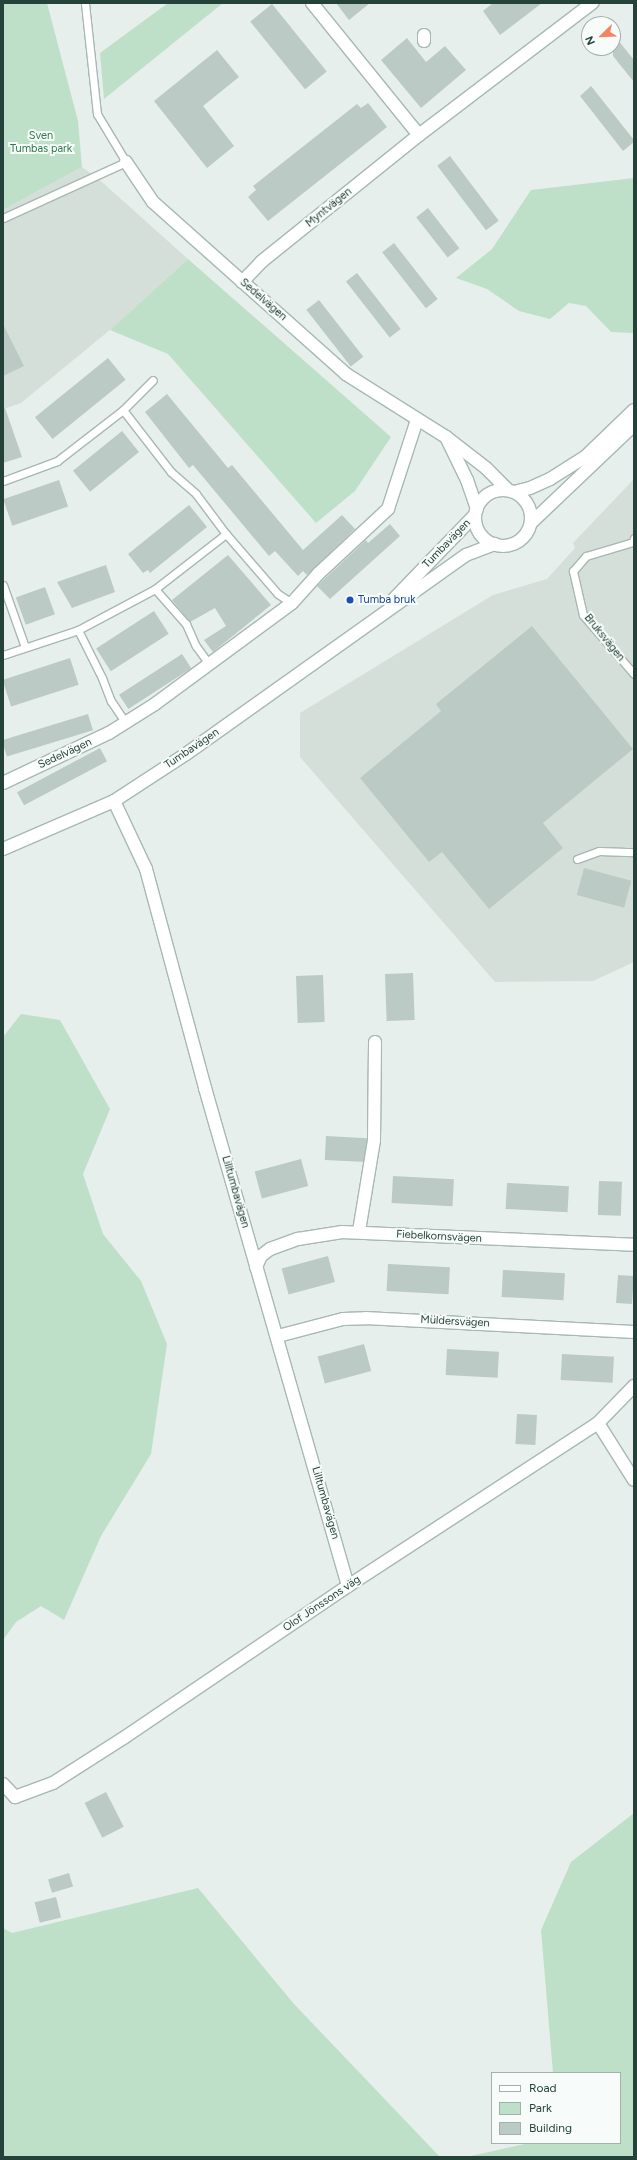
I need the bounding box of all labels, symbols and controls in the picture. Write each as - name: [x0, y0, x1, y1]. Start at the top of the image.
- north arrow: [581, 16, 621, 56]
- text: N: [583, 34, 598, 47]
- park label: Sven Tumbas park: [10, 130, 72, 156]
- street label: Myntvägen: [303, 185, 355, 231]
- street label: Sedelvägen: [237, 276, 289, 324]
- street label: Tumbavägen: [420, 517, 474, 571]
- place label: Tumba bruk: [358, 593, 415, 607]
- marker: Tumba bruk: [345, 595, 355, 605]
- street label: Bruksvägen: [581, 612, 627, 664]
- street label: Tumbavägen: [162, 726, 222, 772]
- street label: Sedelvägen: [36, 736, 94, 772]
- street label: Lilltumbavägen: [218, 1154, 252, 1230]
- street label: Fiebelkornsvägen: [396, 1228, 482, 1246]
- street label: Müldersvägen: [420, 1314, 490, 1330]
- street label: Lilltumbavägen: [308, 1465, 342, 1541]
- street label: Olof Jönssons väg: [281, 1573, 363, 1635]
- legend: [491, 2072, 621, 2144]
- text: Road: [529, 2081, 557, 2095]
- text: Park: [529, 2101, 552, 2115]
- text: Building: [529, 2121, 572, 2135]

